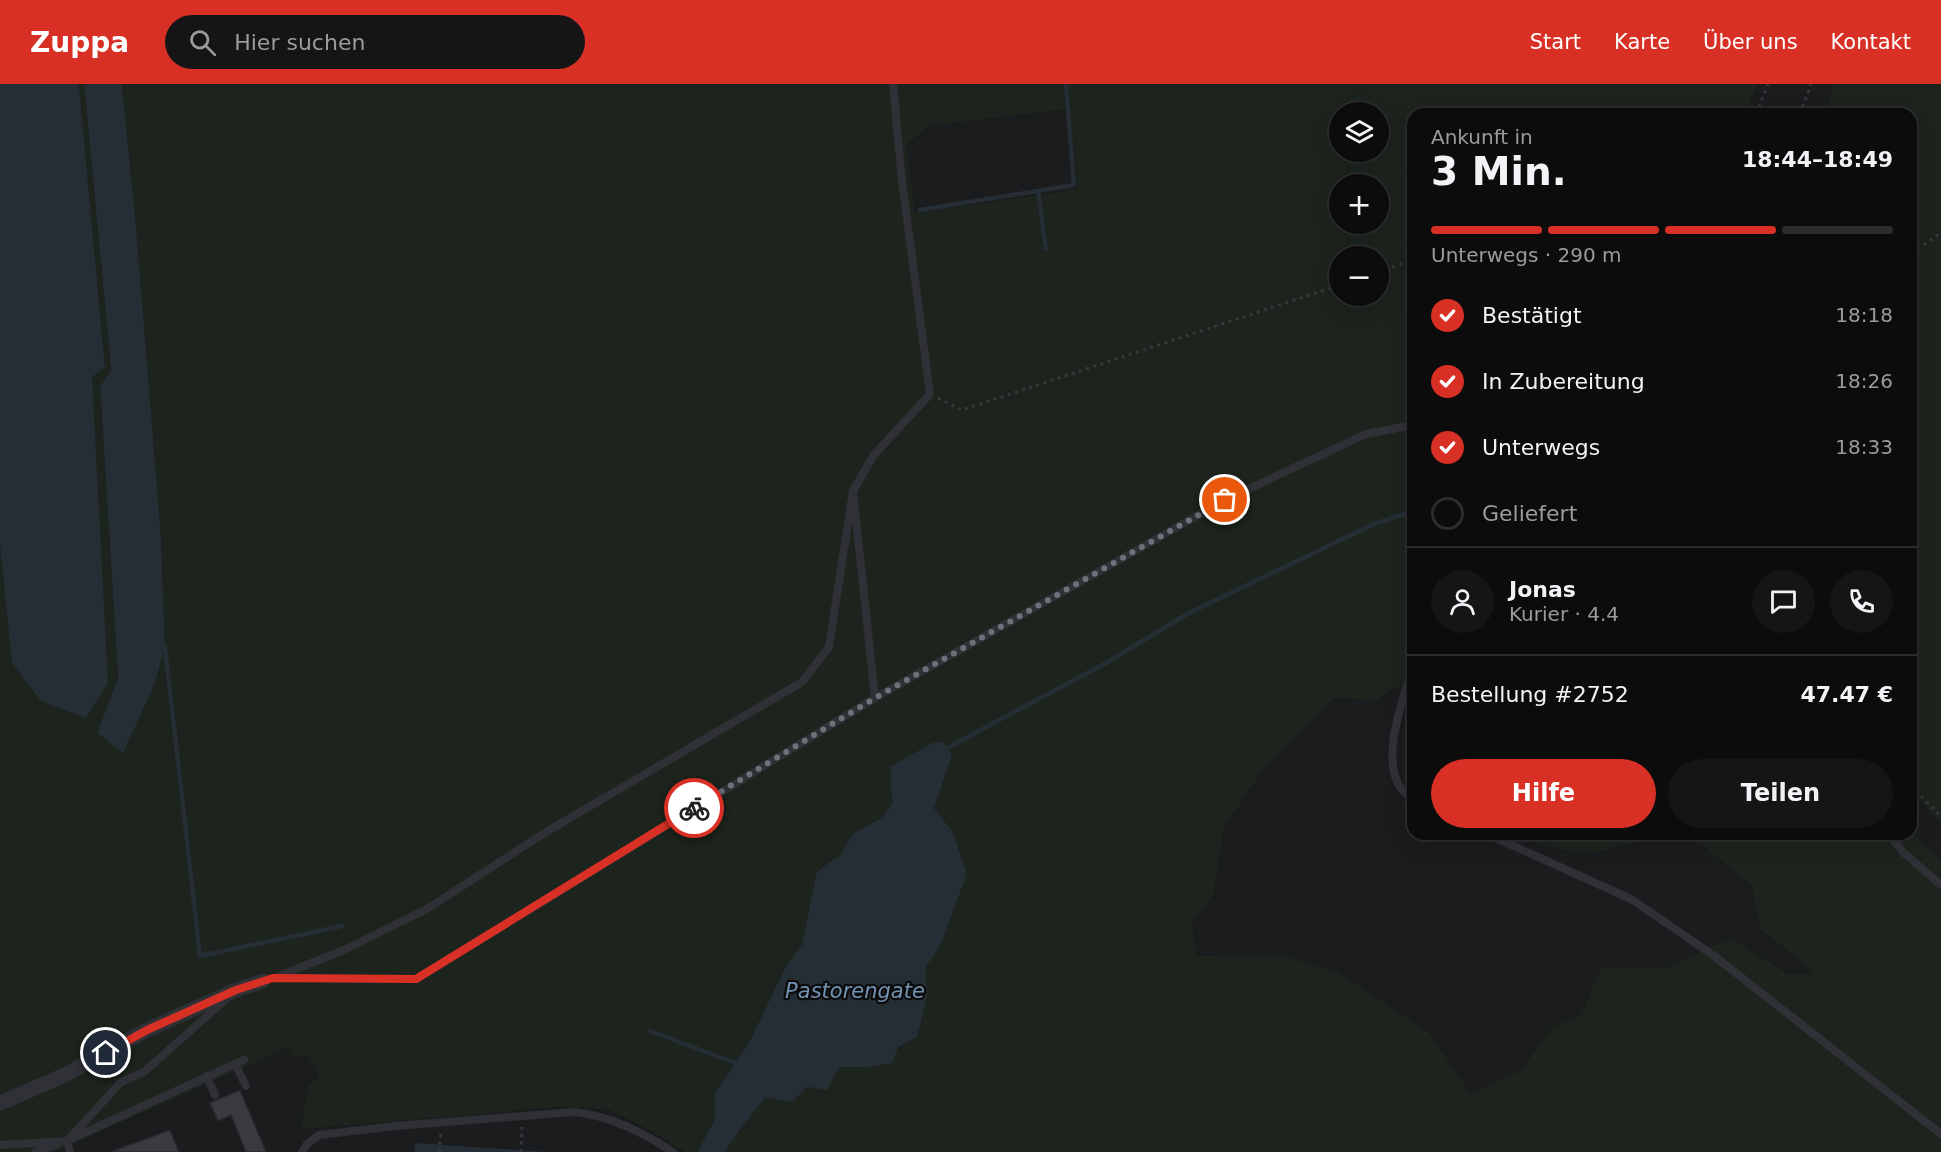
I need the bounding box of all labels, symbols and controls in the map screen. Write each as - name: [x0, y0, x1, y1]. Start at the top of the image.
- search box: [165, 15, 585, 69]
- text: Zuppa: [30, 26, 129, 59]
- icon: search: [186, 26, 219, 59]
- text: Hier suchen: [234, 30, 365, 55]
- text: Start: [1530, 30, 1581, 54]
- text: Karte: [1614, 30, 1670, 54]
- text: Über uns: [1703, 30, 1798, 54]
- text: Kontakt: [1831, 30, 1911, 54]
- map controls: [1329, 102, 1389, 306]
- button: layers: [1329, 102, 1389, 162]
- text: Ankunft in: [1431, 125, 1533, 149]
- text: 18:44–18:49: [1742, 147, 1893, 172]
- text: 3 Min.: [1431, 149, 1566, 194]
- button: +: [1329, 174, 1389, 234]
- text: Unterwegs · 290 m: [1431, 243, 1622, 267]
- button: −: [1329, 246, 1389, 306]
- icon: check: [1431, 299, 1464, 332]
- text: Bestätigt: [1482, 303, 1582, 328]
- text: 18:18: [1835, 303, 1893, 327]
- icon: check: [1431, 365, 1464, 398]
- text: In Zubereitung: [1482, 369, 1645, 394]
- text: 18:26: [1835, 369, 1893, 393]
- icon: check: [1431, 431, 1464, 464]
- text: Unterwegs: [1482, 435, 1600, 460]
- text: 18:33: [1835, 435, 1893, 459]
- pin: [1199, 474, 1250, 525]
- icon: bag: [1208, 483, 1241, 516]
- text: Geliefert: [1482, 501, 1577, 526]
- button: person: [1431, 570, 1494, 633]
- button: chat: [1752, 570, 1815, 633]
- button: phone: [1830, 570, 1893, 633]
- text: Jonas: [1509, 577, 1576, 602]
- text: Kurier · 4.4: [1509, 602, 1619, 626]
- text: Bestellung #2752: [1431, 682, 1629, 707]
- text: 47.47 €: [1800, 682, 1893, 707]
- button: Hilfe: [1431, 759, 1656, 828]
- button: Teilen: [1668, 759, 1893, 828]
- courier: [664, 778, 724, 838]
- icon: bike: [678, 792, 711, 825]
- water label: Pastorengate: [785, 979, 925, 1003]
- pin: [80, 1027, 131, 1078]
- icon: home: [89, 1036, 122, 1069]

